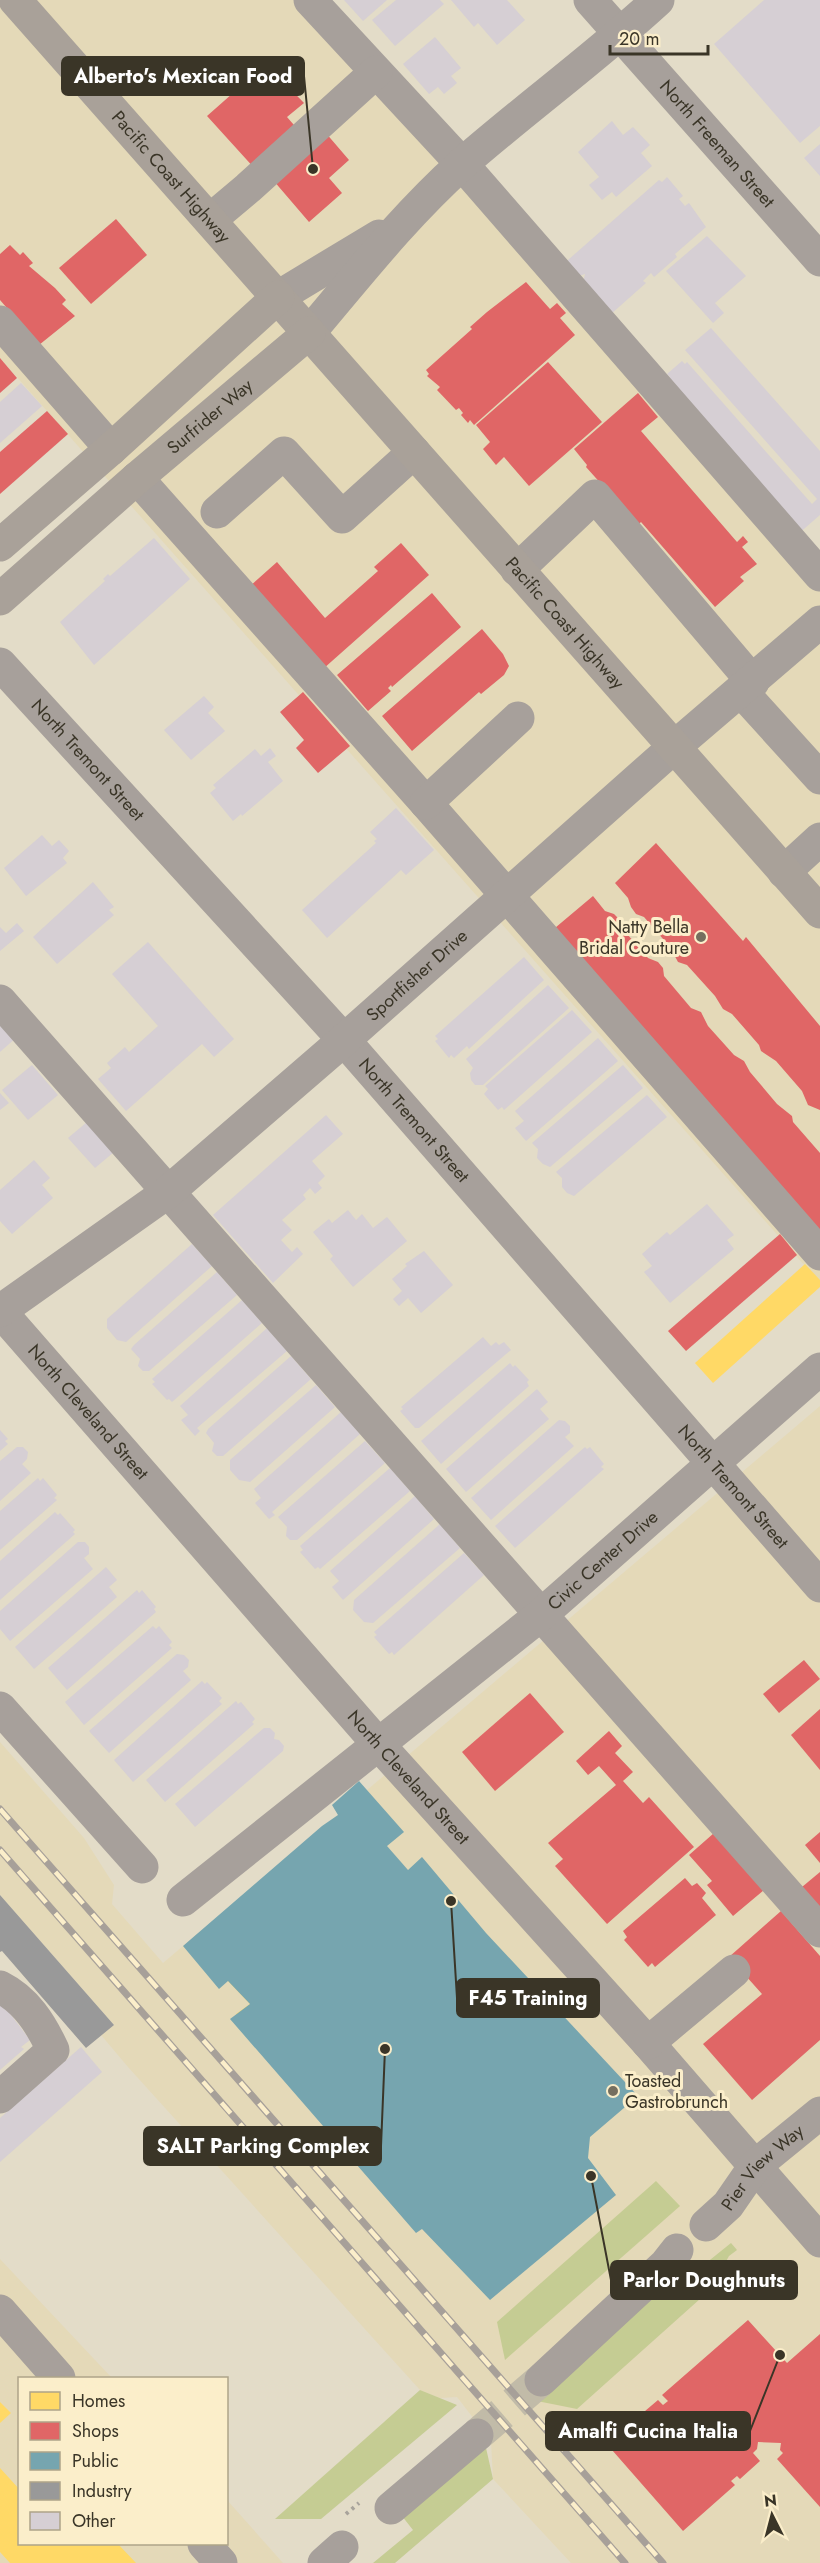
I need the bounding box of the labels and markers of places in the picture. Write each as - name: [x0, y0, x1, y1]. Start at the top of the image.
- callout: Alberto's Mexican Food: [62, 57, 304, 95]
- place label: Natty Bella Bridal Couture: [579, 914, 689, 961]
- marker: Natty Bella Bridal Couture: [694, 930, 708, 944]
- callout: F45 Training: [457, 1979, 599, 2017]
- place label: Toasted Gastrobrunch: [625, 2068, 728, 2115]
- marker: Toasted Gastrobrunch: [606, 2084, 620, 2098]
- callout: SALT Parking Complex: [144, 2127, 381, 2165]
- callout: Parlor Doughnuts: [611, 2261, 797, 2299]
- callout: Amalfi Cucina Italia: [546, 2412, 750, 2450]

